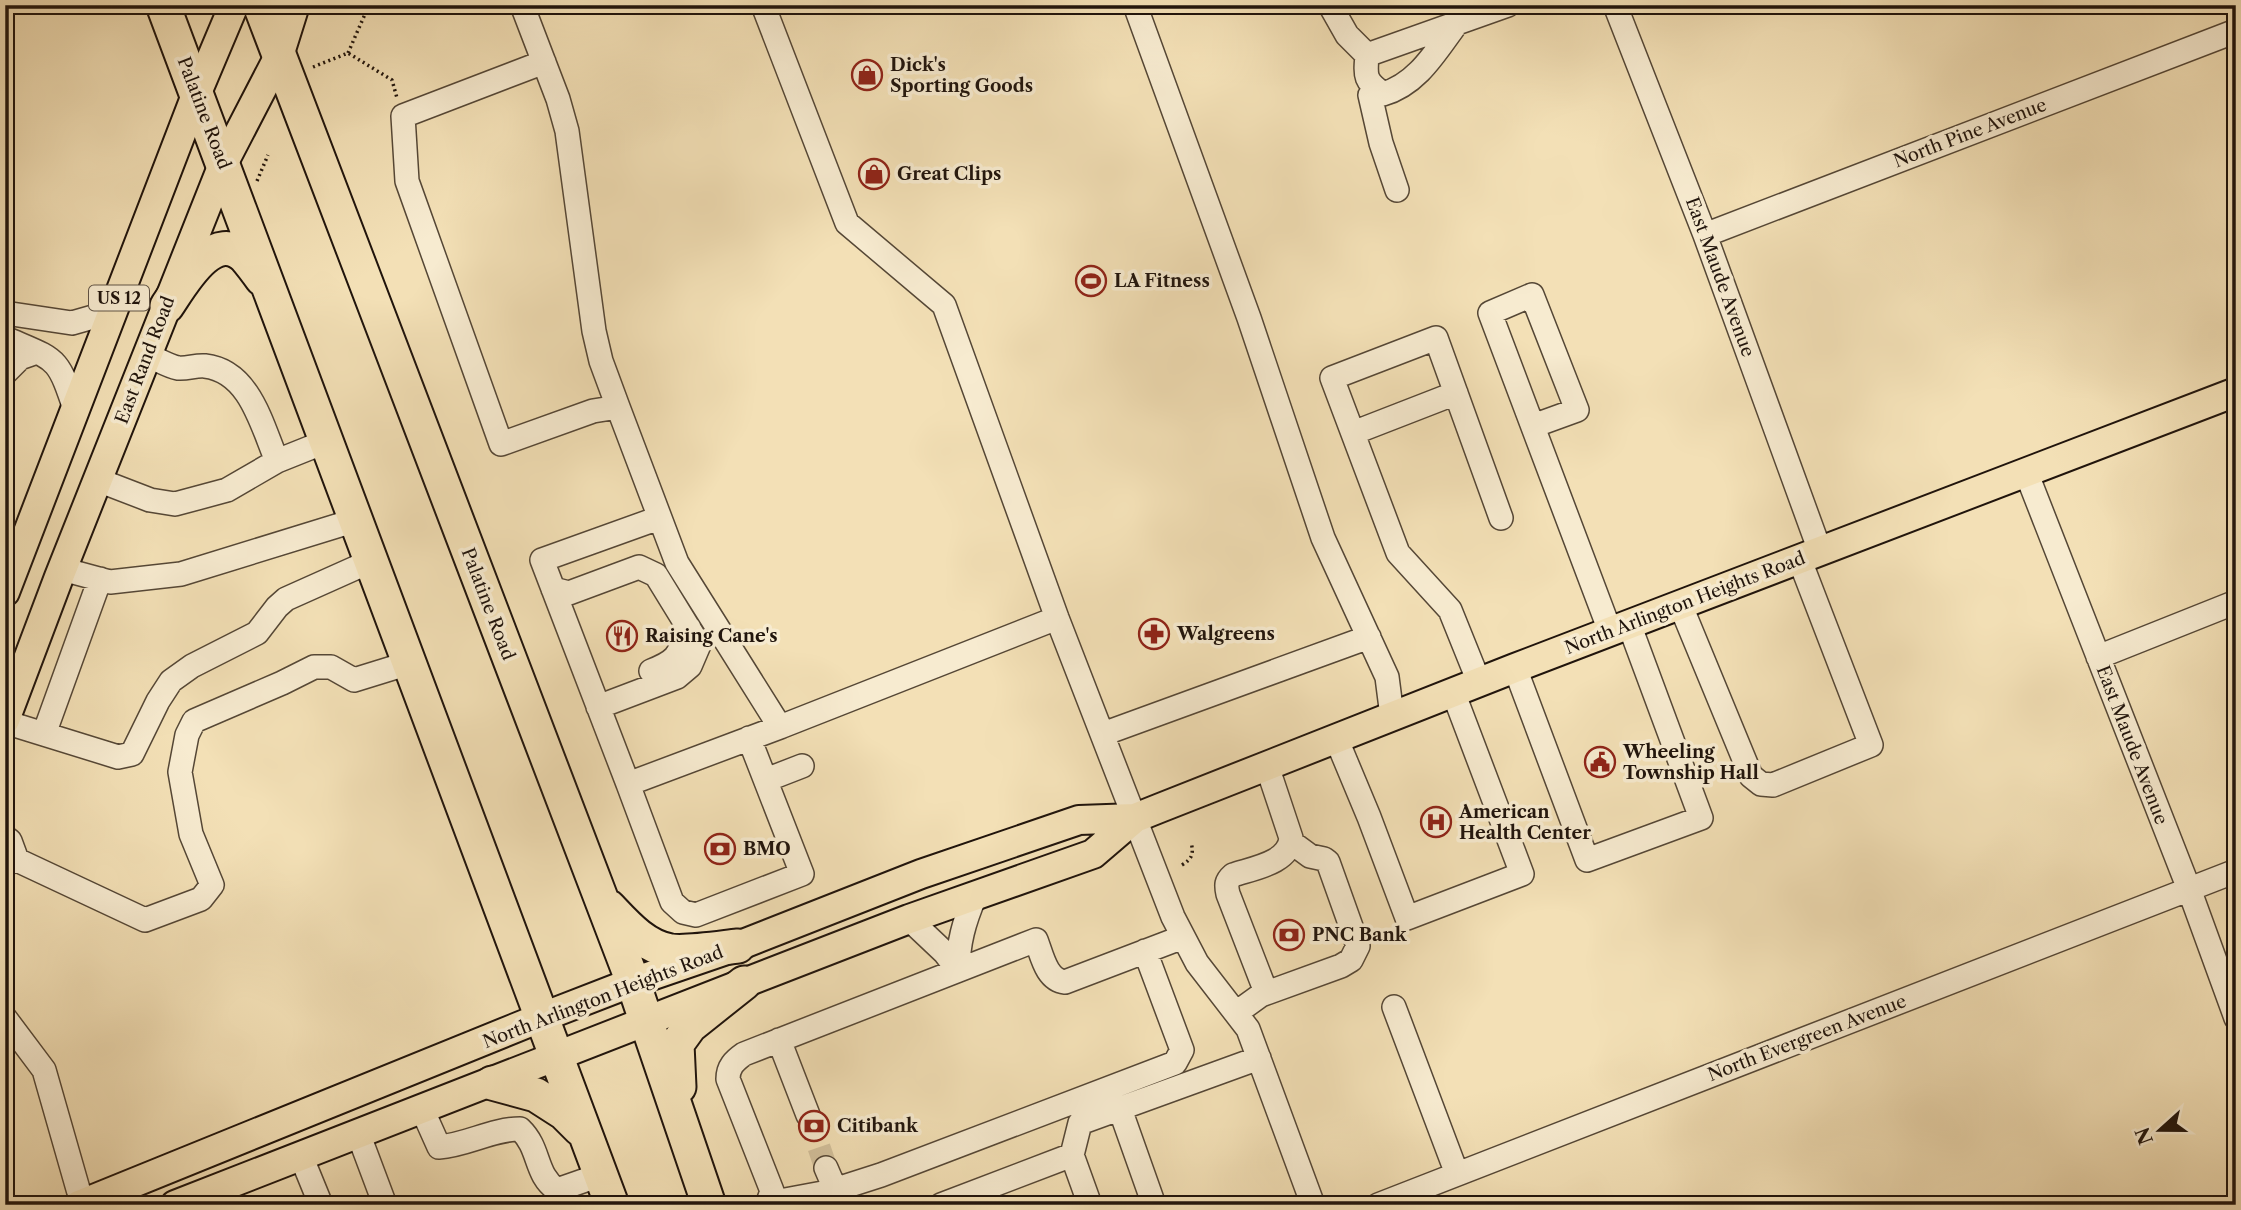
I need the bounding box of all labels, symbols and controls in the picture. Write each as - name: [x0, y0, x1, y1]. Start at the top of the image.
- street label: Palatine Road: [173, 54, 236, 172]
- place label: Dick's Sporting Goods: [890, 54, 1033, 97]
- shop icon: Dick's Sporting Goods: [850, 58, 884, 92]
- street label: North Pine Avenue: [1890, 94, 2050, 172]
- shop icon: Great Clips: [857, 157, 891, 191]
- place label: Great Clips: [897, 163, 1001, 185]
- street label: East Maude Avenue: [1681, 194, 1759, 360]
- sports icon: LA Fitness: [1074, 264, 1108, 298]
- place label: LA Fitness: [1114, 270, 1210, 292]
- road number: US 12: [89, 286, 149, 310]
- street label: East Rand Road: [111, 293, 179, 427]
- street label: Palatine Road: [457, 545, 520, 663]
- street label: North Arlington Heights Road: [1562, 547, 1808, 659]
- pharmacy icon: Walgreens: [1137, 617, 1171, 651]
- restaurant icon: Raising Cane's: [605, 619, 639, 653]
- place label: Walgreens: [1176, 623, 1275, 645]
- place label: Raising Cane's: [645, 625, 778, 647]
- street label: East Maude Avenue: [2092, 662, 2172, 828]
- place label: Wheeling Township Hall: [1622, 741, 1759, 784]
- public building icon: Wheeling Township Hall: [1583, 745, 1617, 779]
- place label: American Health Center: [1458, 801, 1591, 844]
- hospital icon: American Health Center: [1419, 805, 1453, 839]
- bank icon: BMO: [703, 832, 737, 866]
- place label: BMO: [743, 838, 791, 860]
- bank icon: PNC Bank: [1272, 918, 1306, 952]
- place label: PNC Bank: [1312, 924, 1408, 946]
- street label: North Arlington Heights Road: [480, 941, 726, 1053]
- street label: North Evergreen Avenue: [1705, 990, 1909, 1086]
- north arrow: [2126, 1094, 2196, 1164]
- bank icon: Citibank: [797, 1109, 831, 1143]
- place label: Citibank: [837, 1115, 919, 1137]
- text: N: [2131, 1124, 2158, 1148]

